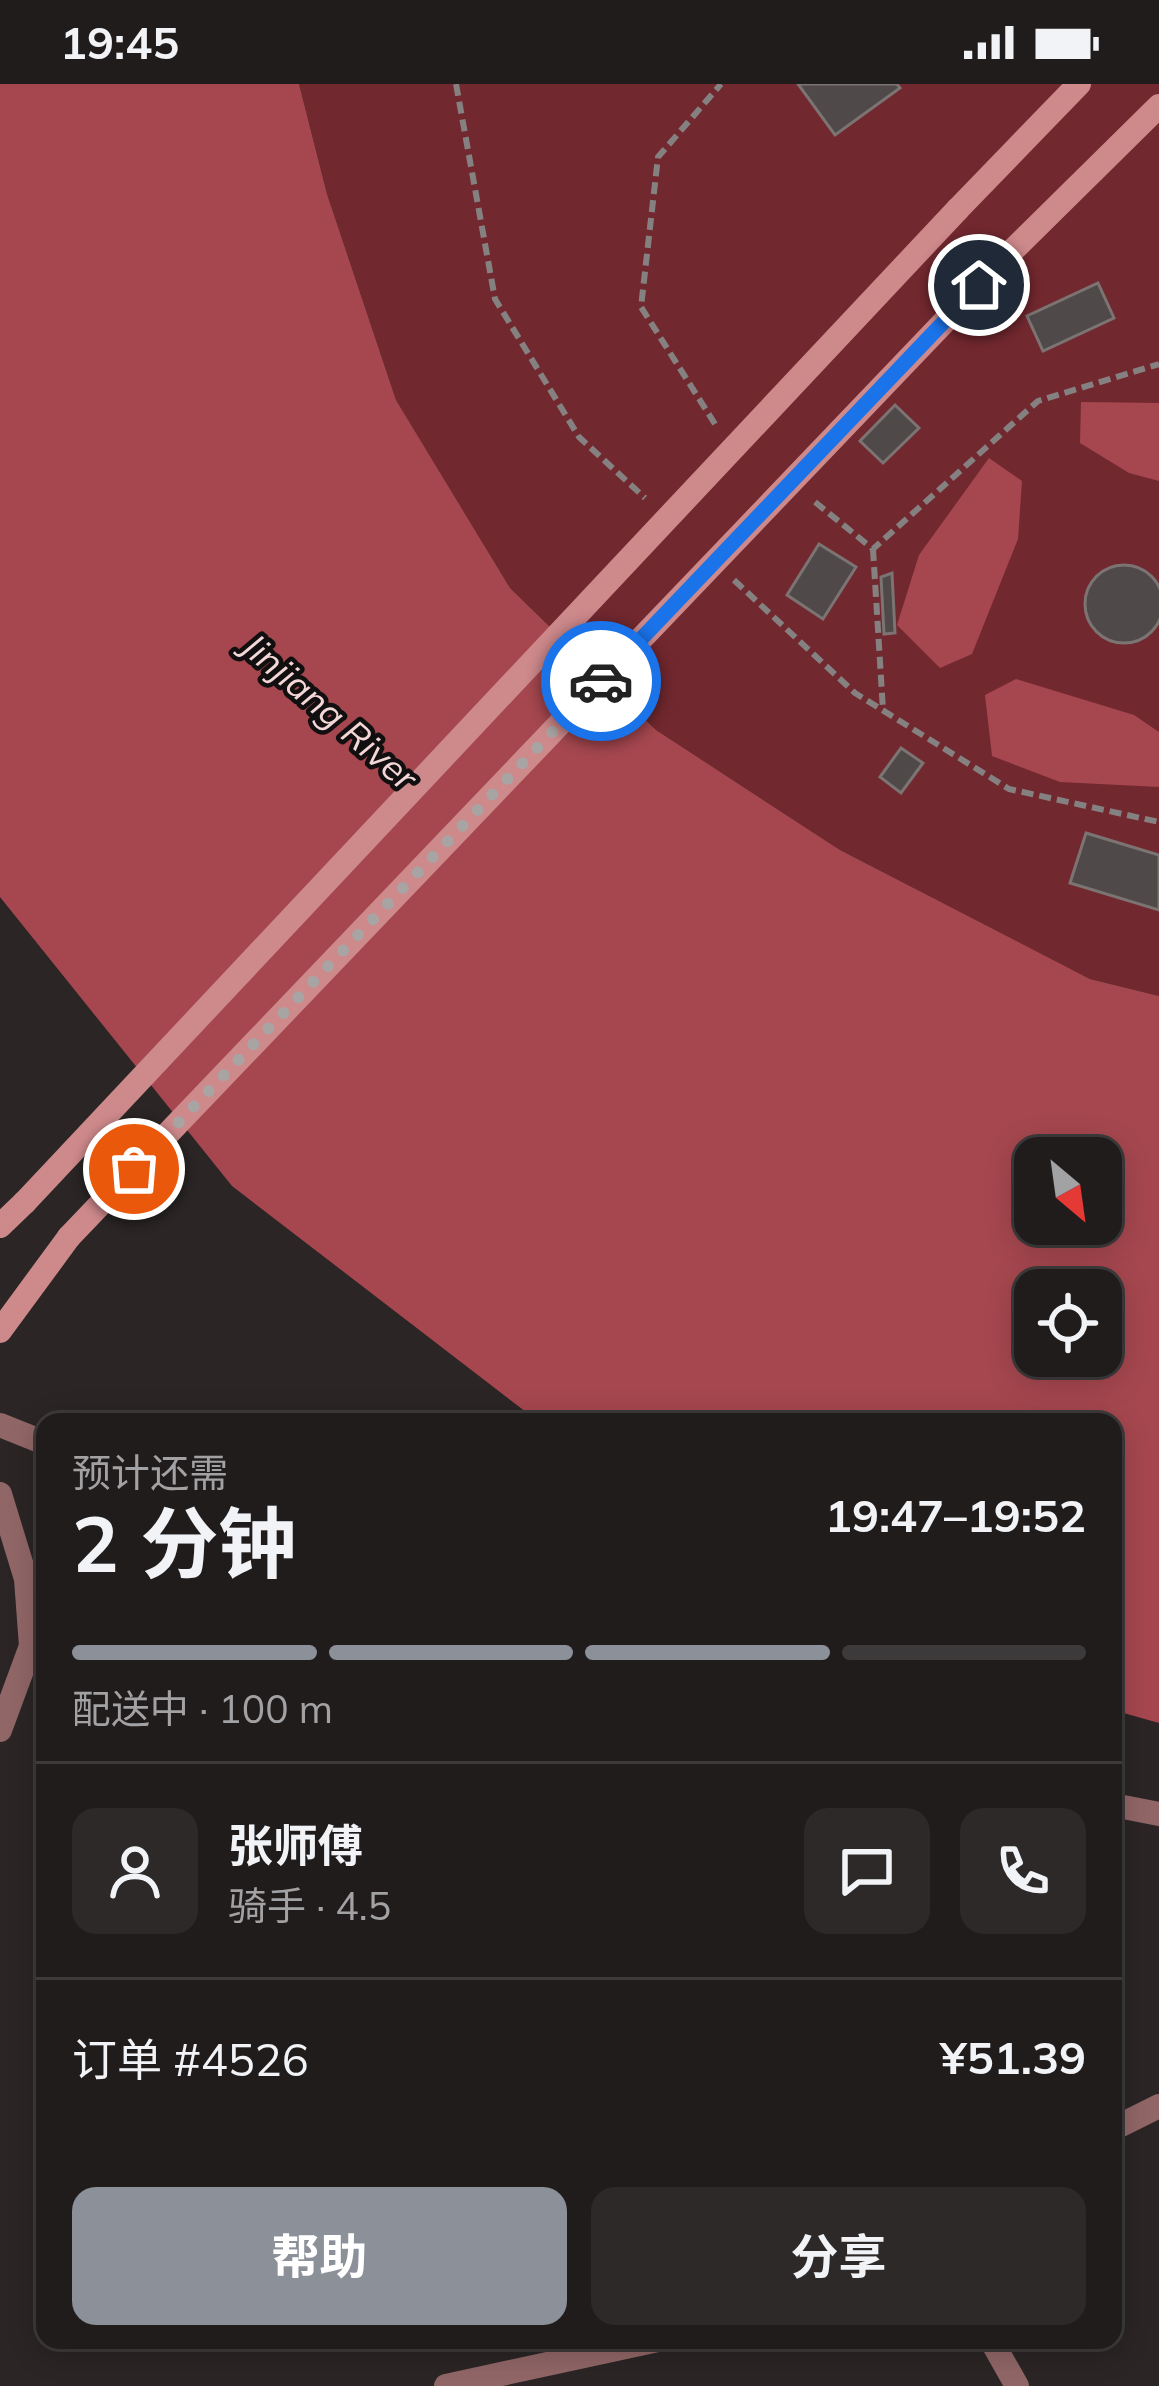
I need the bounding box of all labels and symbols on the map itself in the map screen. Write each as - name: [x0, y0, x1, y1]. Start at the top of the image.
- pin: [928, 234, 1030, 336]
- water label: Jinjiang River: [231, 621, 428, 801]
- courier: [541, 621, 661, 741]
- pin: [83, 1118, 185, 1220]
- north arrow: [1014, 1137, 1122, 1245]

